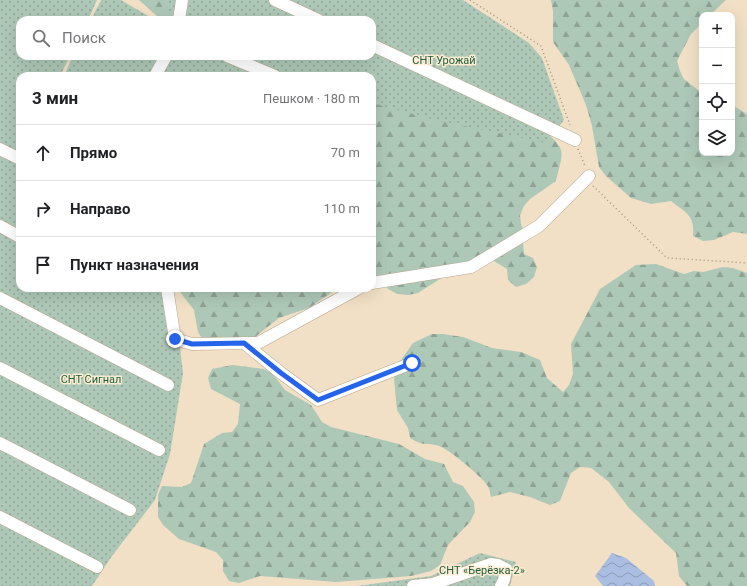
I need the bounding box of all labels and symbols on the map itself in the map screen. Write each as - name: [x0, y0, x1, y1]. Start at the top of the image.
- park label: СНТ Урожай: [412, 54, 476, 67]
- route end: [166, 330, 184, 348]
- route start: [403, 354, 421, 372]
- park label: СНТ Сигнал: [61, 373, 121, 386]
- park label: СНТ «Берёзка-2»: [439, 564, 525, 577]

